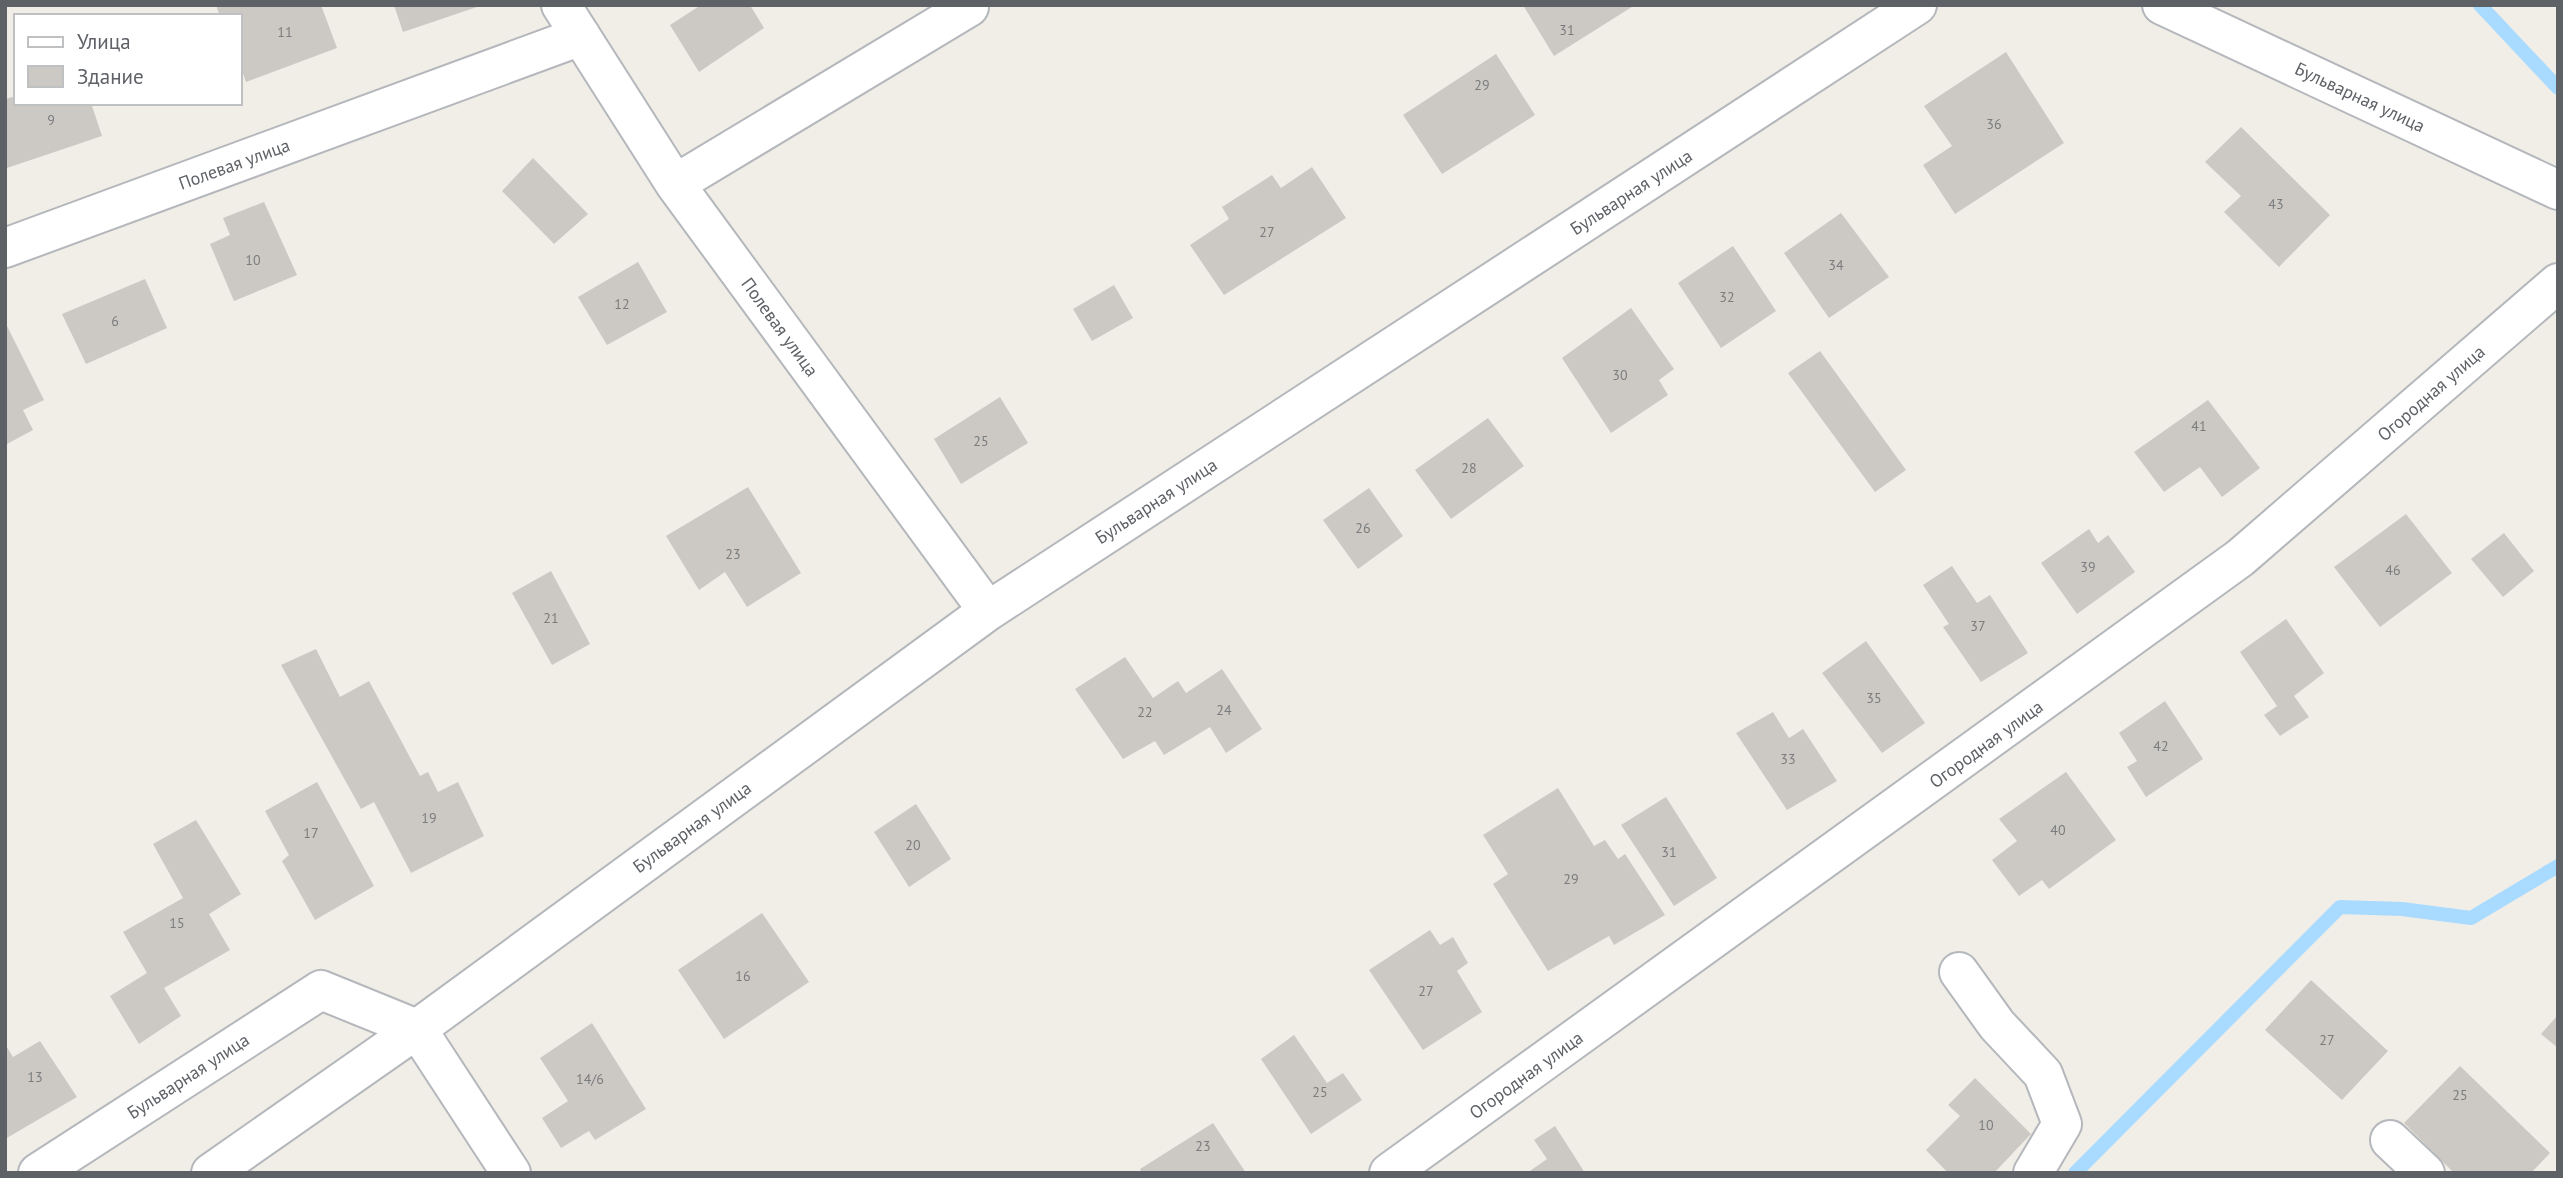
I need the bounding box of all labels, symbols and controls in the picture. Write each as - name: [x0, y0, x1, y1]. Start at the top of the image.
- legend: [14, 14, 242, 105]
- house number: 31: [1559, 21, 1575, 39]
- house number: 11: [277, 23, 293, 41]
- text: Улица: [77, 28, 131, 55]
- street label: Бульварная улица: [2291, 57, 2429, 137]
- text: Здание: [77, 63, 144, 90]
- house number: 29: [1474, 76, 1490, 94]
- house number: 9: [47, 111, 55, 129]
- house number: 36: [1986, 115, 2002, 133]
- street label: Полевая улица: [175, 133, 293, 195]
- street label: Бульварная улица: [1566, 144, 1696, 240]
- house number: 43: [2268, 195, 2284, 213]
- house number: 27: [1259, 223, 1275, 241]
- house number: 10: [245, 251, 261, 269]
- house number: 34: [1828, 256, 1844, 274]
- street label: Полевая улица: [736, 273, 824, 381]
- house number: 32: [1719, 288, 1735, 306]
- house number: 12: [614, 295, 630, 313]
- house number: 6: [111, 312, 119, 330]
- street label: Огородная улица: [2372, 340, 2490, 446]
- house number: 30: [1612, 366, 1628, 384]
- house number: 41: [2191, 417, 2207, 435]
- house number: 25: [973, 432, 989, 450]
- street label: Бульварная улица: [1091, 453, 1221, 549]
- house number: 28: [1461, 459, 1477, 477]
- house number: 26: [1355, 519, 1371, 537]
- house number: 23: [725, 545, 741, 563]
- house number: 39: [2080, 558, 2096, 576]
- house number: 46: [2385, 561, 2401, 579]
- house number: 21: [543, 609, 559, 627]
- house number: 37: [1970, 617, 1986, 635]
- house number: 35: [1866, 689, 1882, 707]
- street label: Огородная улица: [1925, 695, 2047, 793]
- house number: 24: [1216, 701, 1232, 719]
- house number: 22: [1137, 703, 1153, 721]
- house number: 42: [2153, 737, 2169, 755]
- house number: 33: [1780, 750, 1796, 768]
- street label: Бульварная улица: [628, 776, 756, 878]
- house number: 19: [421, 809, 437, 827]
- house number: 40: [2050, 821, 2066, 839]
- house number: 17: [303, 824, 319, 842]
- house number: 20: [905, 836, 921, 854]
- house number: 31: [1661, 843, 1677, 861]
- house number: 29: [1563, 870, 1579, 888]
- house number: 15: [169, 914, 185, 932]
- house number: 16: [735, 967, 751, 985]
- house number: 27: [1418, 982, 1434, 1000]
- street label: Огородная улица: [1465, 1026, 1587, 1124]
- street label: Бульварная улица: [123, 1028, 253, 1124]
- house number: 27: [2319, 1031, 2335, 1049]
- house number: 13: [27, 1068, 43, 1086]
- house number: 14/6: [576, 1070, 604, 1088]
- house number: 25: [1312, 1083, 1328, 1101]
- house number: 25: [2452, 1086, 2468, 1104]
- house number: 10: [1978, 1116, 1994, 1134]
- house number: 23: [1195, 1137, 1211, 1155]

